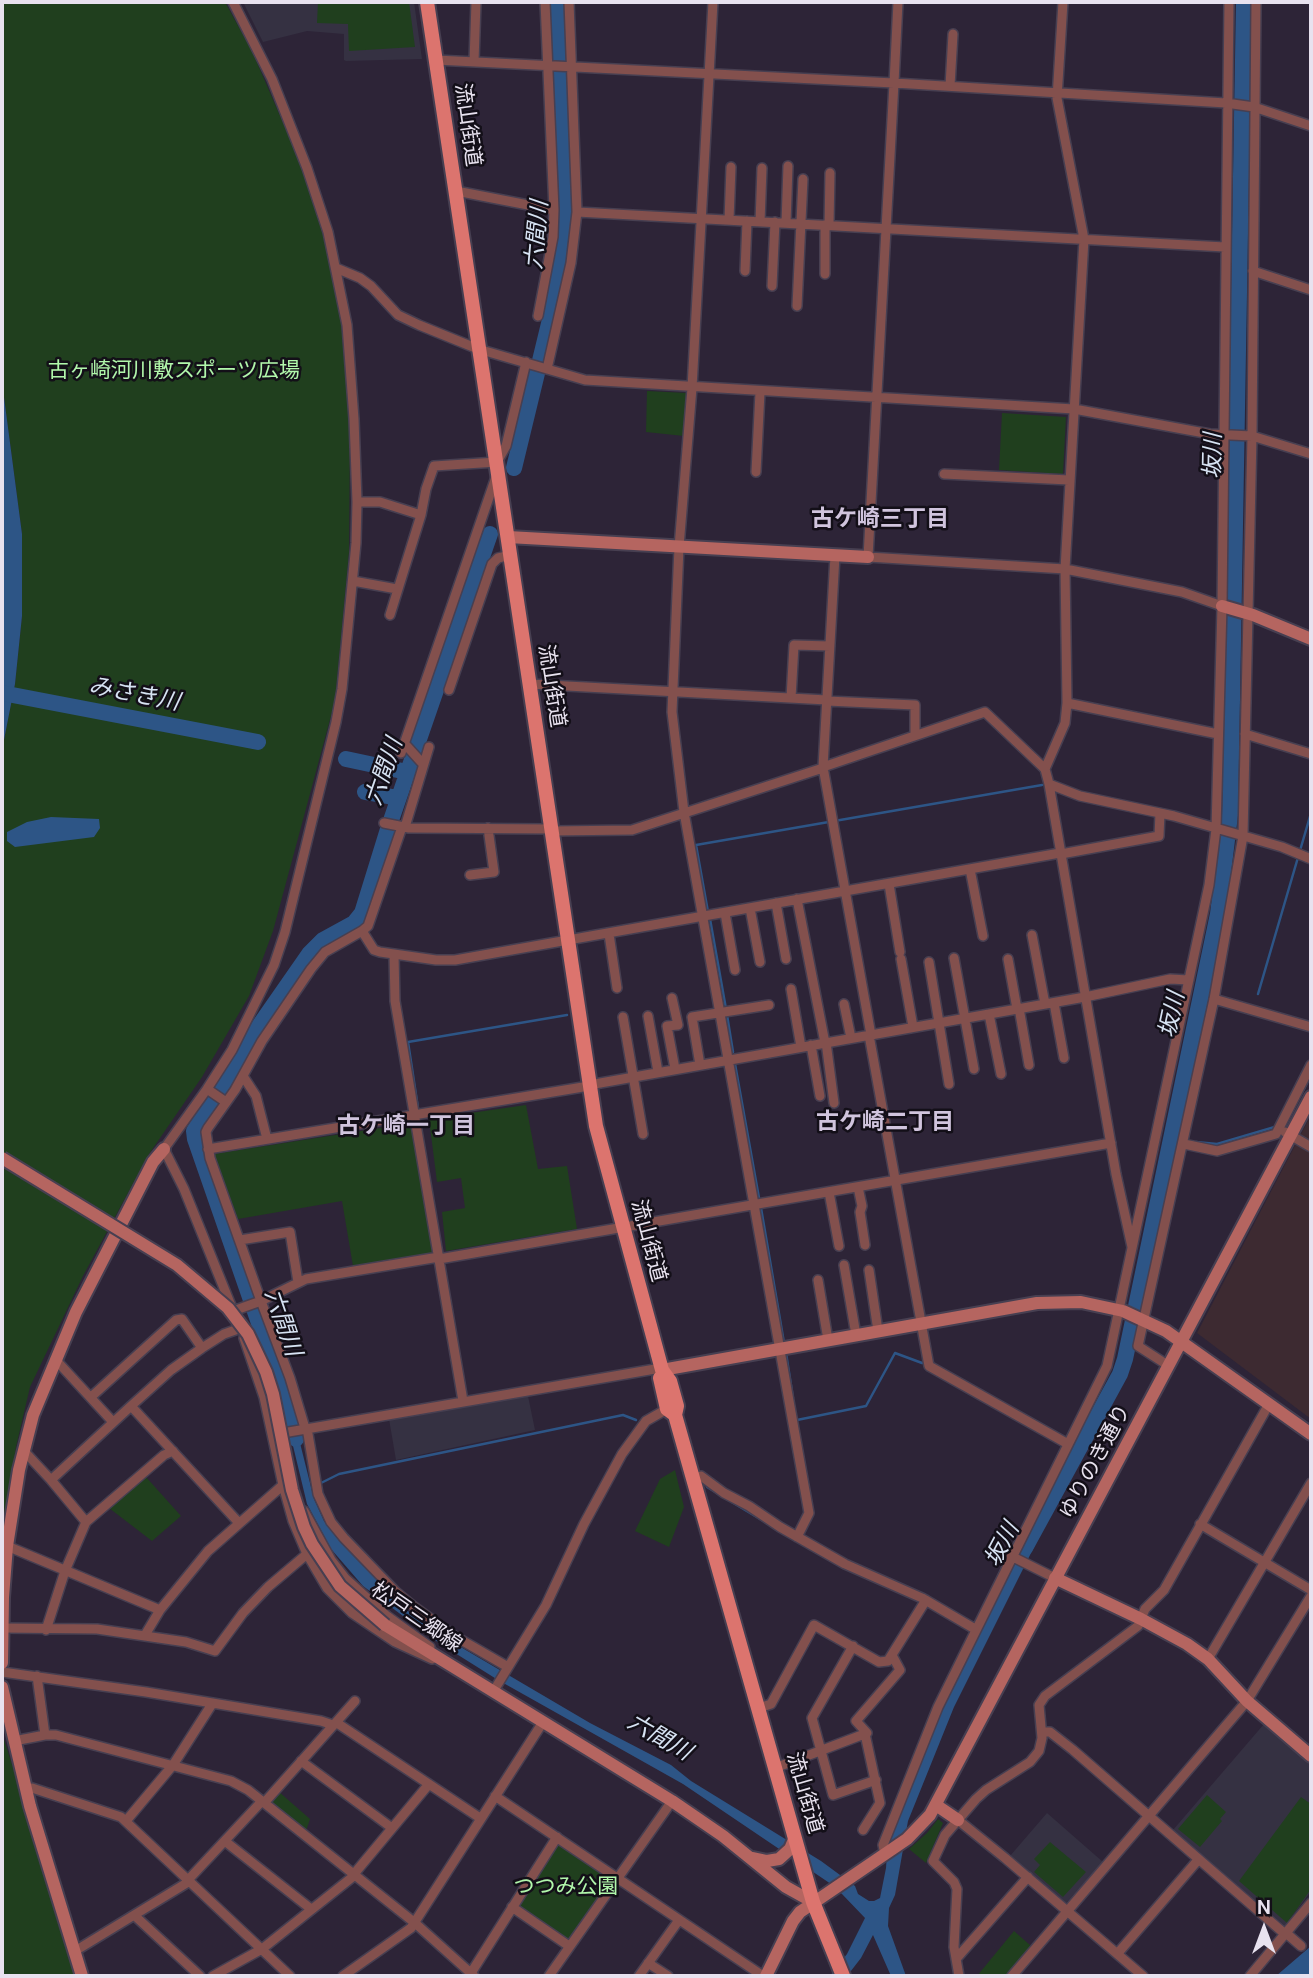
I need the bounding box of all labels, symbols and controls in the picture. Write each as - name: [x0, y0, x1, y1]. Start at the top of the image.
- street label: 流山街道: [449, 82, 485, 168]
- water label: 六間川: [521, 199, 555, 271]
- park label: 古ヶ崎河川敷スポーツ広場: [48, 358, 300, 384]
- water label: 坂川: [1200, 433, 1228, 479]
- district label: 古ケ崎三丁目: [811, 506, 949, 534]
- street label: 流山街道: [532, 643, 570, 729]
- water label: みさき川: [86, 673, 182, 717]
- water label: 六間川: [361, 735, 409, 809]
- water label: 坂川: [1155, 990, 1191, 1040]
- district label: 古ケ崎二丁目: [816, 1109, 954, 1137]
- district label: 古ケ崎一丁目: [337, 1113, 475, 1141]
- street label: 流山街道: [625, 1197, 671, 1285]
- water label: 六間川: [258, 1286, 306, 1360]
- street label: ゆりのき通り: [1055, 1400, 1137, 1524]
- water label: 坂川: [980, 1518, 1026, 1572]
- street label: 松戸三郷線: [366, 1578, 466, 1658]
- water label: 六間川: [622, 1709, 696, 1767]
- street label: 流山街道: [780, 1749, 828, 1837]
- park label: つつみ公園: [514, 1874, 618, 1900]
- north arrow: [1229, 1894, 1299, 1964]
- text: N: [1257, 1895, 1271, 1920]

